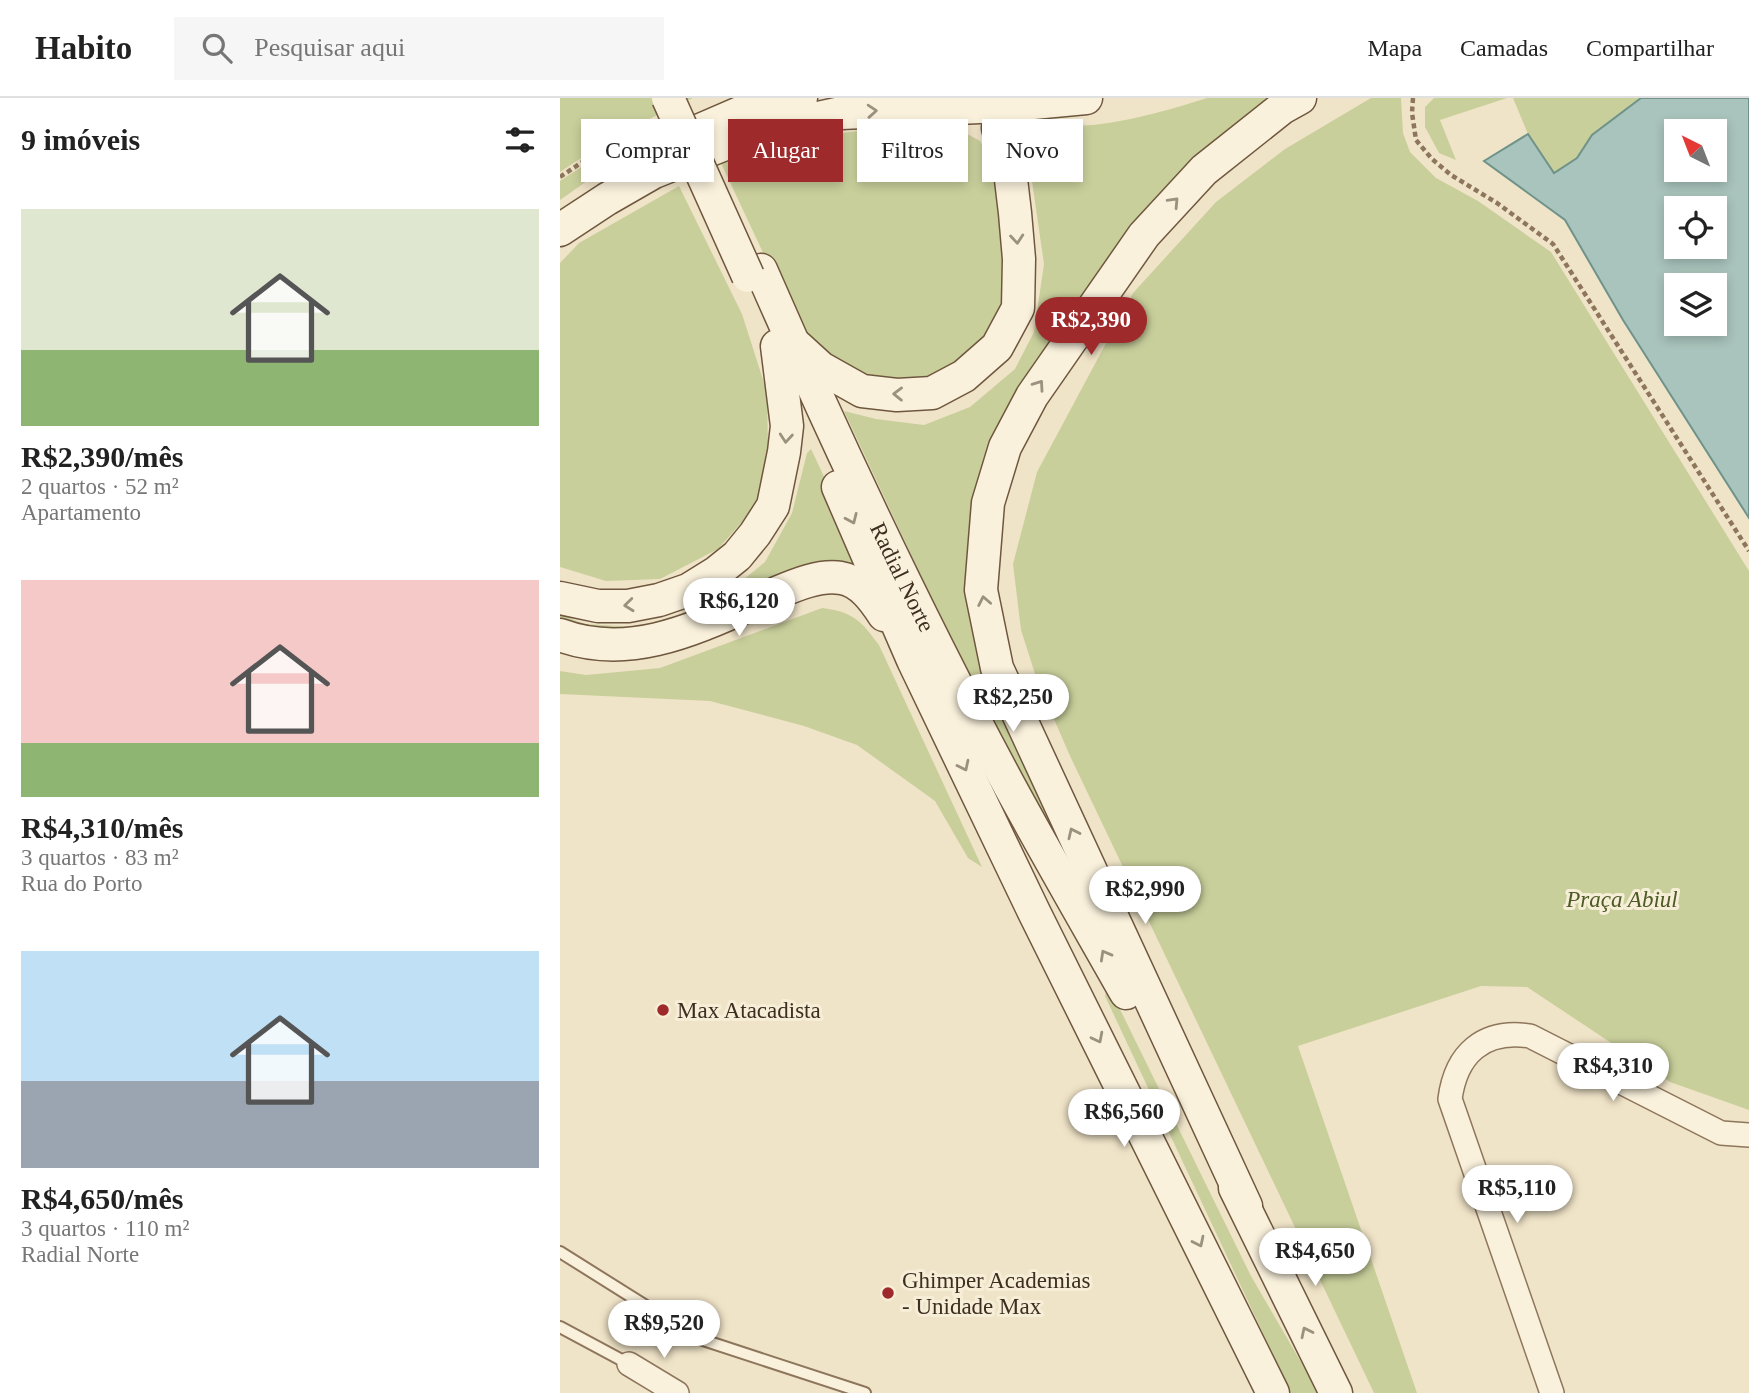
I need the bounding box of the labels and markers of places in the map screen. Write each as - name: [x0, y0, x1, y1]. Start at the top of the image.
- pin: R$2,390: [1026, 298, 1156, 357]
- pin: R$6,120: [674, 578, 804, 638]
- pin: R$2,250: [948, 674, 1078, 734]
- pin: R$2,990: [1080, 866, 1210, 926]
- place label: Max Atacadista: [677, 998, 821, 1023]
- marker: Max Atacadista: [655, 1002, 671, 1018]
- pin: R$4,310: [1548, 1044, 1678, 1103]
- pin: R$6,560: [1059, 1090, 1189, 1149]
- pin: R$5,110: [1452, 1166, 1582, 1225]
- pin: R$4,650: [1250, 1228, 1380, 1288]
- place label: Ghimper Academias - Unidade Max: [902, 1268, 1090, 1319]
- marker: Ghimper Academias - Unidade Max: [880, 1285, 896, 1301]
- pin: R$9,520: [599, 1300, 729, 1360]

